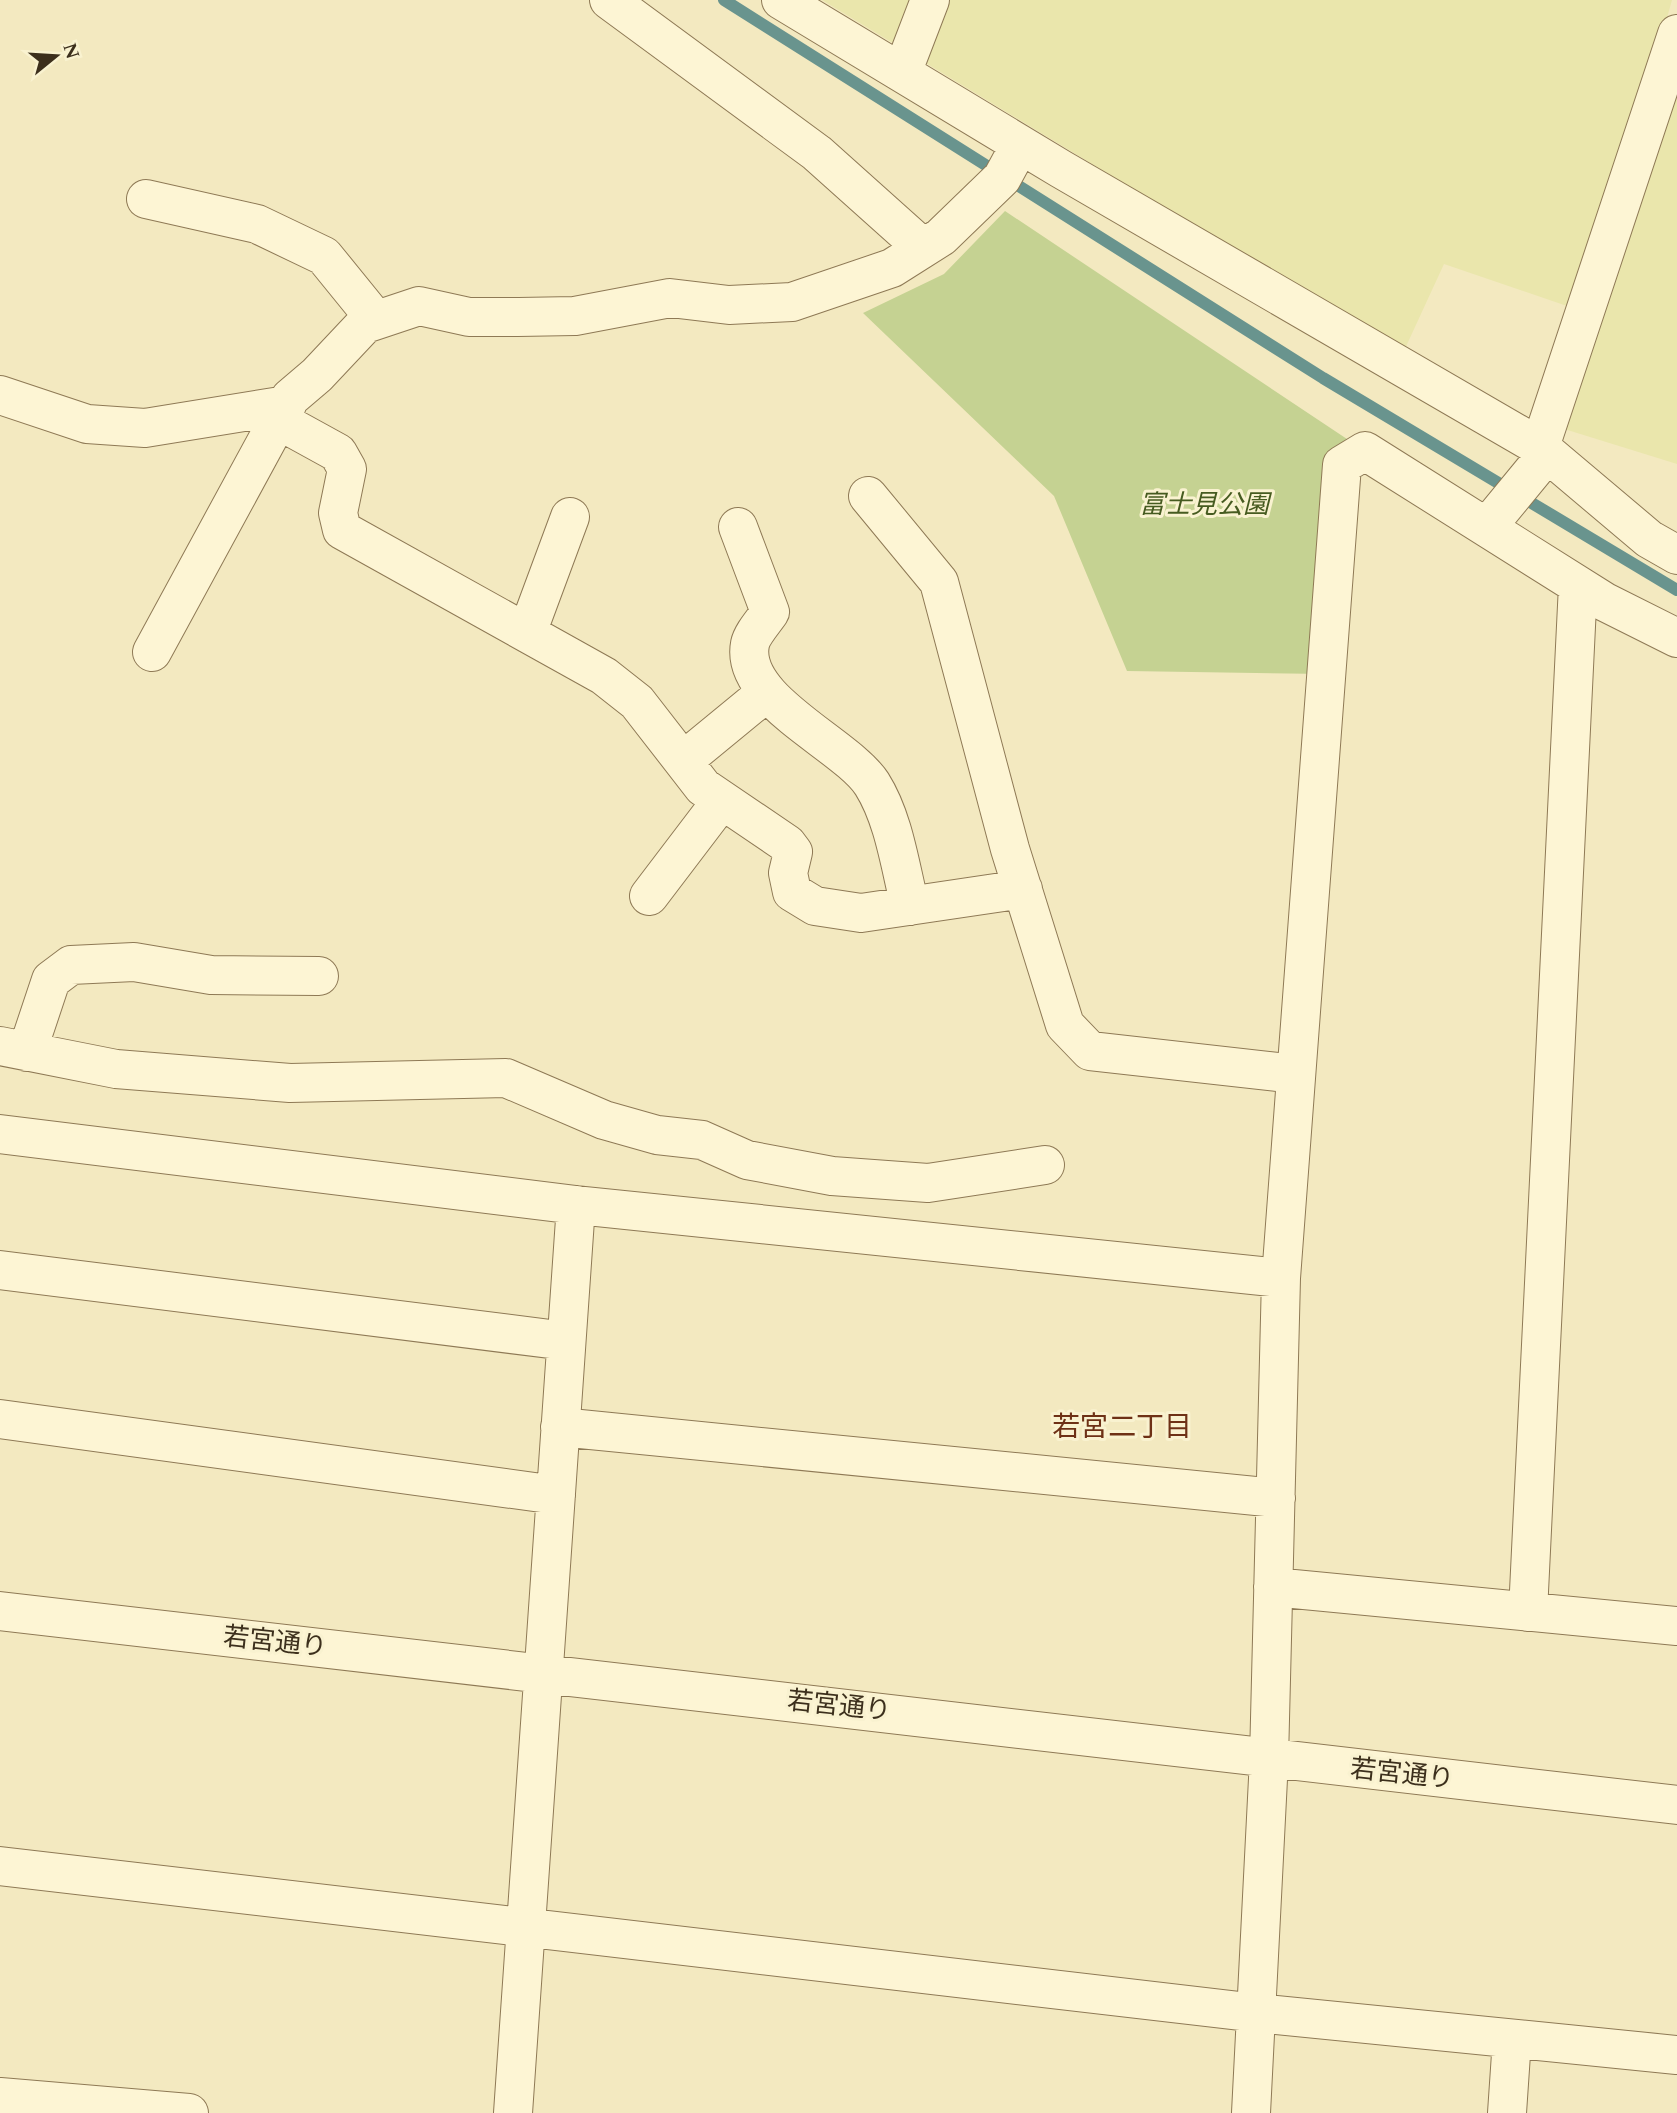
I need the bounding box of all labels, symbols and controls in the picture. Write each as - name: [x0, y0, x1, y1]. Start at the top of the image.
- north arrow: [21, 21, 91, 91]
- text: N: [55, 39, 87, 63]
- park label: 富士見公園: [1139, 485, 1273, 525]
- district label: 若宮二丁目: [1052, 1406, 1192, 1449]
- street label: 若宮通り: [221, 1617, 329, 1667]
- street label: 若宮通り: [785, 1681, 893, 1731]
- street label: 若宮通り: [1348, 1749, 1456, 1799]

